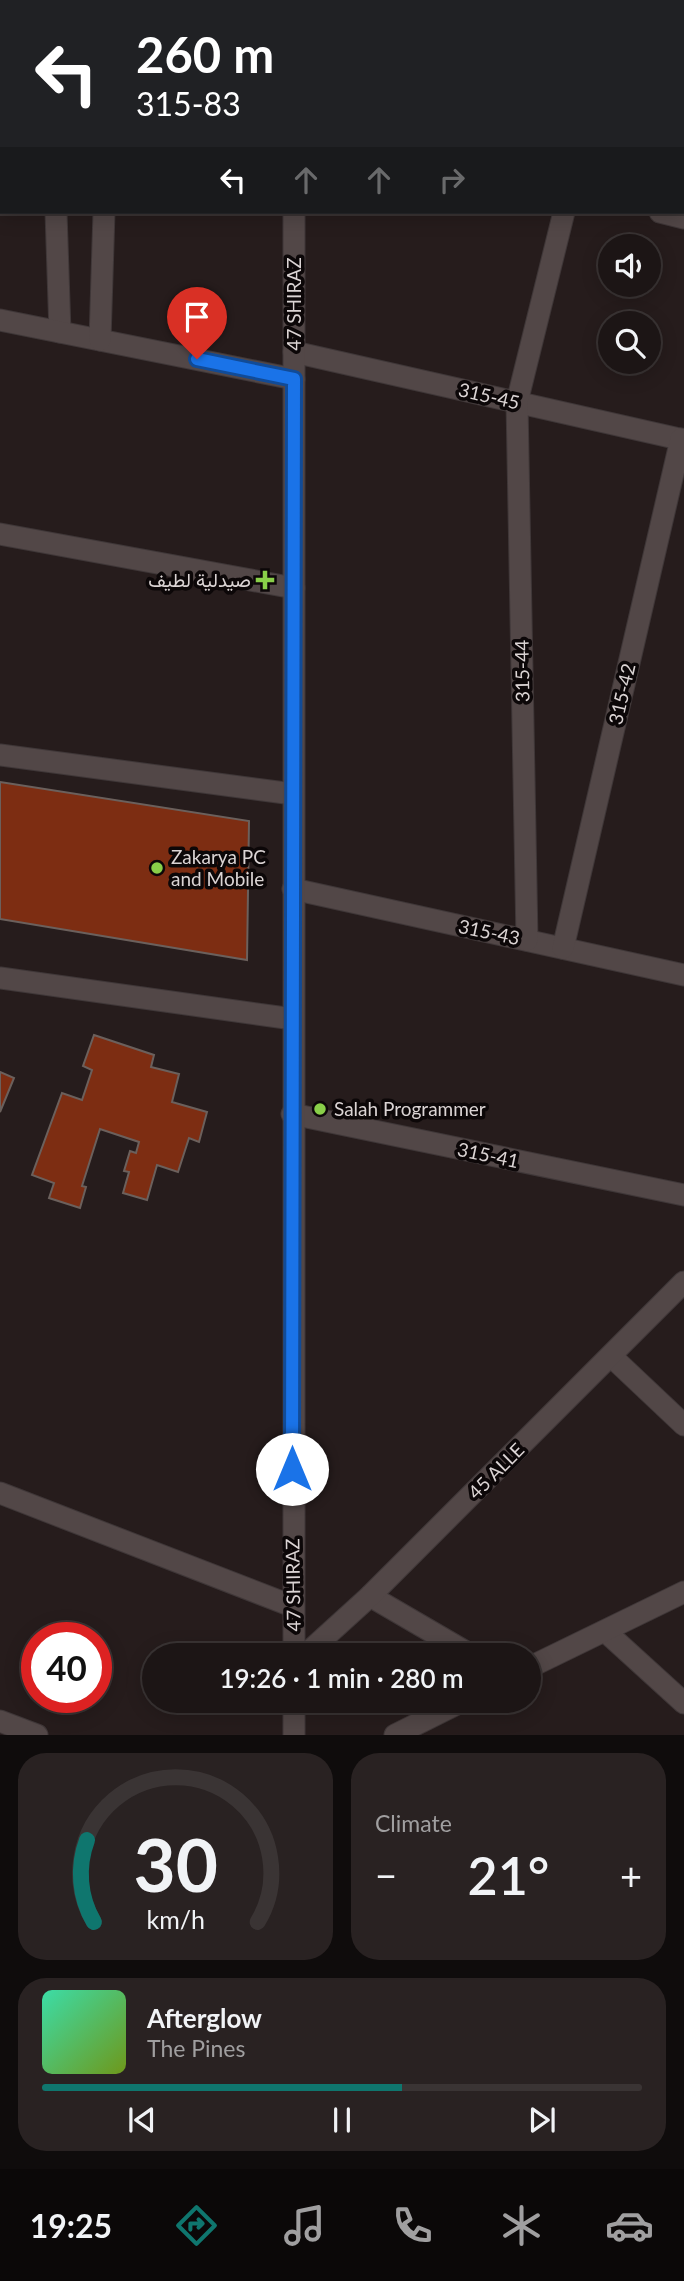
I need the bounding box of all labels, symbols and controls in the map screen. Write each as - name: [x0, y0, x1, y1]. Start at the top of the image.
- text: 260 m: [136, 25, 274, 83]
- icon: left: [21, 28, 112, 119]
- text: 315-83: [136, 84, 241, 123]
- icon: left: [214, 161, 252, 199]
- icon: ahead: [287, 161, 325, 199]
- icon: ahead: [360, 161, 398, 199]
- icon: right: [433, 161, 471, 199]
- map controls: [598, 234, 661, 374]
- button: sound: [598, 234, 661, 297]
- street label: 47 SHIRAZ: [282, 257, 305, 351]
- pin: [167, 287, 227, 359]
- icon: arrive: [178, 298, 216, 336]
- button: search: [598, 311, 661, 374]
- street label: 315-45: [456, 377, 522, 414]
- place label: صیدلیة لطیف: [148, 568, 251, 592]
- marker: صیدلیة لطیف: [257, 572, 273, 588]
- street label: 315-44: [509, 640, 534, 702]
- street label: 315-42: [603, 661, 640, 727]
- place label: Zakarya PC and Mobile: [171, 845, 266, 890]
- marker: Zakarya PC and Mobile: [149, 860, 165, 876]
- street label: 315-43: [456, 914, 522, 949]
- place label: Salah Programmer: [334, 1097, 486, 1120]
- marker: Salah Programmer: [312, 1101, 328, 1117]
- street label: 315-41: [455, 1137, 521, 1172]
- position arrow: [255, 1432, 329, 1506]
- street label: 45 ALLE: [463, 1438, 528, 1503]
- street label: 47 SHIRAZ: [280, 1538, 305, 1632]
- speed limit sign: 40: [21, 1622, 112, 1713]
- text: 19:26 · 1 min · 280 m: [219, 1662, 464, 1694]
- text: Climate: [375, 1809, 452, 1837]
- text: 30: [133, 1821, 218, 1909]
- text: 21°: [468, 1844, 549, 1906]
- text: −: [375, 1852, 397, 1898]
- text: +: [620, 1852, 642, 1898]
- text: km/h: [146, 1904, 205, 1934]
- text: Afterglow: [147, 2002, 262, 2034]
- text: The Pines: [147, 2034, 245, 2062]
- icon: previous: [123, 2101, 161, 2139]
- icon: pause: [323, 2101, 361, 2139]
- icon: next: [523, 2101, 561, 2139]
- icon: directions: [172, 2201, 221, 2250]
- icon: music: [280, 2201, 329, 2250]
- icon: phone: [388, 2201, 437, 2250]
- icon: climate: [497, 2201, 546, 2250]
- icon: car: [605, 2201, 654, 2250]
- text: 19:25: [30, 2206, 112, 2245]

